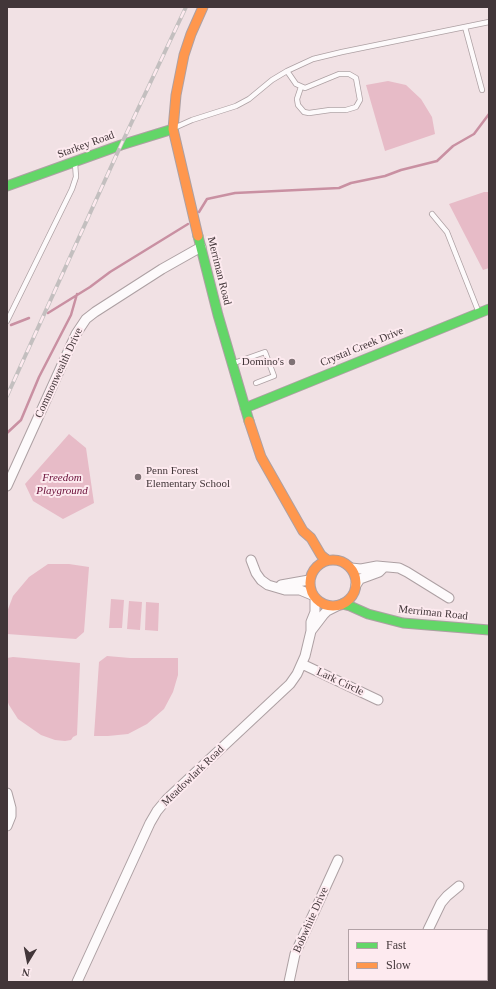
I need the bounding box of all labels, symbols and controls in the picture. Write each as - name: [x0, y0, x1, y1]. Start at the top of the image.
- street label: Starkey Road: [56, 129, 116, 161]
- street label: Merriman Road: [204, 235, 234, 307]
- street label: Crystal Creek Drive: [318, 324, 406, 370]
- street label: Commonwealth Drive: [32, 326, 86, 420]
- place label: Domino's: [242, 355, 284, 369]
- marker: Domino's: [287, 357, 297, 367]
- place label: Penn Forest Elementary School: [146, 464, 230, 490]
- park label: Freedom Playground: [36, 471, 88, 497]
- marker: Penn Forest Elementary School: [133, 472, 143, 482]
- street label: Merriman Road: [398, 603, 468, 623]
- street label: Lark Circle: [314, 665, 366, 699]
- street label: Meadowlark Road: [159, 743, 227, 809]
- street label: Bobwhite Drive: [291, 885, 331, 955]
- legend: [348, 929, 488, 981]
- text: Fast: [386, 938, 406, 952]
- north arrow: [8, 941, 48, 981]
- text: Slow: [386, 958, 411, 972]
- text: N: [21, 966, 31, 979]

